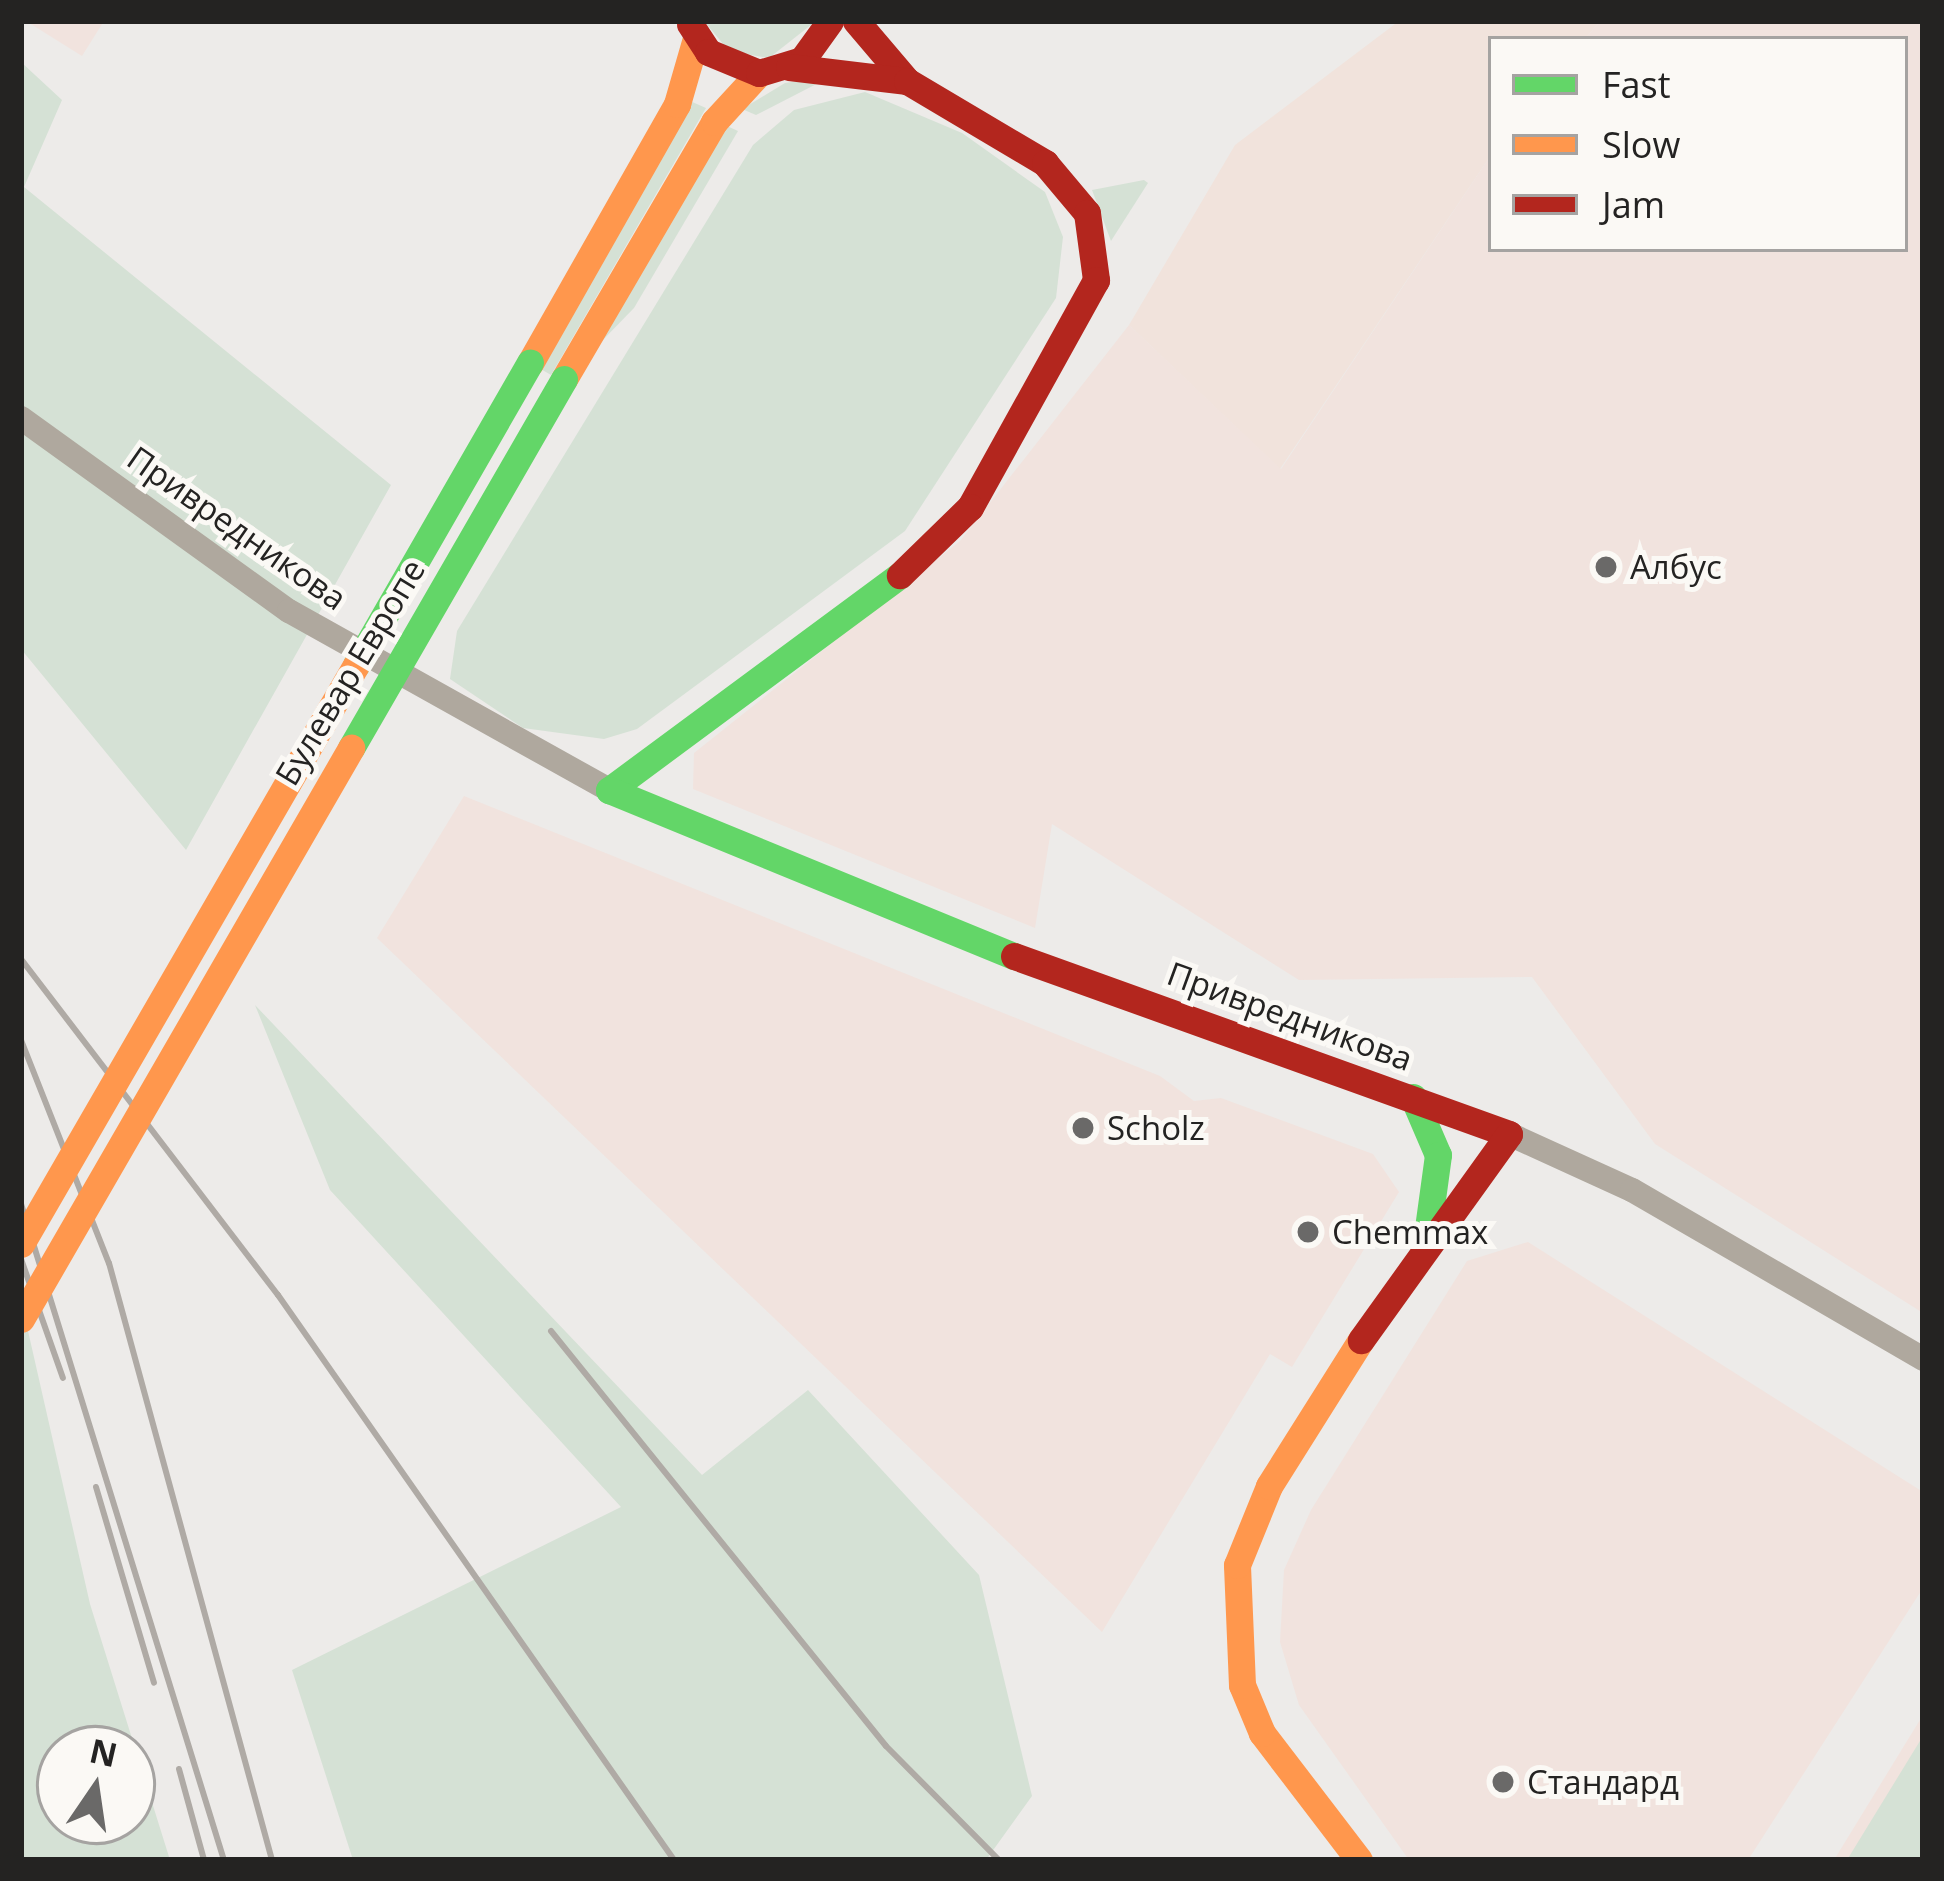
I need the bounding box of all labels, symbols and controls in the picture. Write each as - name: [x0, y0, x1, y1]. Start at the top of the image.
- legend: [1488, 36, 1908, 252]
- text: Fast: [1602, 60, 1671, 109]
- text: Slow: [1602, 120, 1680, 169]
- text: Jam: [1602, 180, 1665, 229]
- street label: Привредникова: [120, 438, 354, 618]
- place label: Албус: [1630, 547, 1722, 587]
- street label: Булевар Европе: [267, 552, 433, 792]
- marker: Албус: [1593, 554, 1619, 580]
- street label: Привредникова: [1162, 953, 1418, 1079]
- place label: Scholz: [1107, 1108, 1205, 1148]
- marker: Scholz: [1070, 1115, 1096, 1141]
- place label: Chemmax: [1332, 1212, 1488, 1252]
- marker: Chemmax: [1295, 1219, 1321, 1245]
- north arrow: [36, 1725, 156, 1845]
- text: N: [85, 1727, 122, 1777]
- place label: Стандард: [1527, 1762, 1679, 1802]
- marker: Стандард: [1490, 1769, 1516, 1795]

